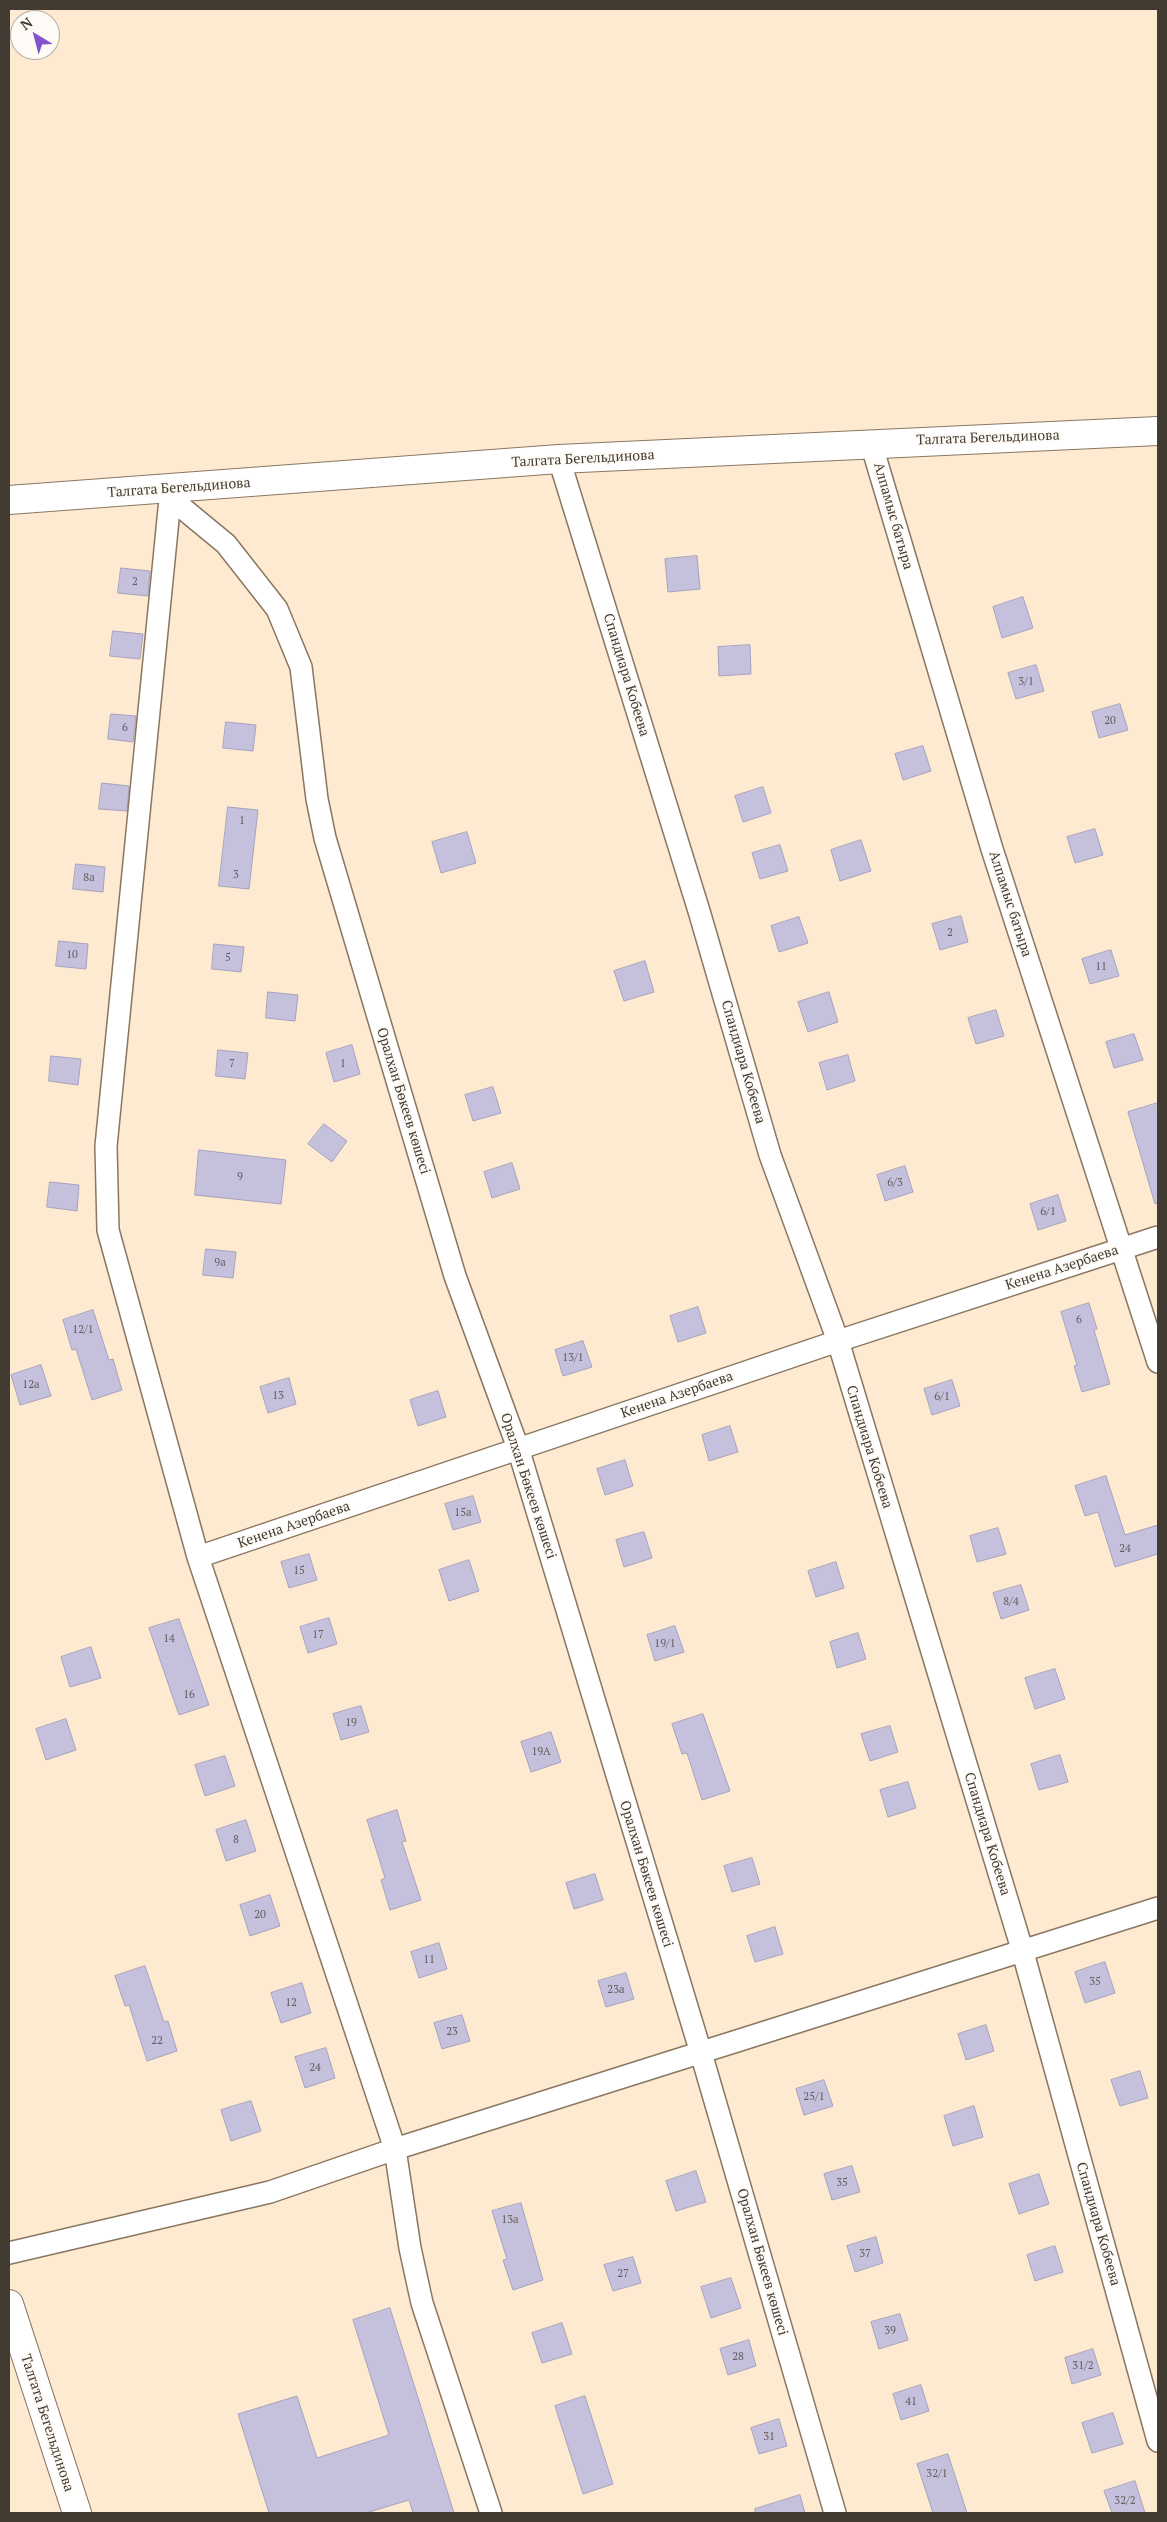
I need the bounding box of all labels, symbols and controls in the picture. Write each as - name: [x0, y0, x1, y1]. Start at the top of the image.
- north arrow: [10, 10, 60, 60]
- text: N: [16, 13, 36, 34]
- street label: Талгата Бегельдинова: [916, 427, 1060, 449]
- street label: Талгата Бегельдинова: [511, 447, 655, 471]
- street label: Алпамыс батыра: [870, 461, 916, 571]
- street label: Талгата Бегельдинова: [107, 475, 251, 501]
- house number: 2: [132, 575, 138, 589]
- street label: Спандиара Кобеева: [599, 612, 653, 738]
- house number: 3/1: [1018, 675, 1034, 689]
- house number: 20: [1104, 714, 1116, 728]
- house number: 6: [122, 721, 128, 735]
- house number: 1: [239, 814, 245, 828]
- street label: Алпамыс батыра: [985, 849, 1035, 959]
- house number: 3: [233, 868, 239, 882]
- house number: 8а: [83, 871, 95, 885]
- house number: 2: [947, 926, 953, 940]
- house number: 10: [66, 948, 78, 962]
- house number: 5: [225, 951, 231, 965]
- house number: 11: [1095, 960, 1107, 974]
- street label: Спандиара Кобеева: [717, 998, 769, 1126]
- street label: Оралхан Бөкеев көшесі: [373, 1026, 433, 1176]
- house number: 7: [229, 1057, 235, 1071]
- house number: 1: [340, 1057, 346, 1071]
- house number: 9: [237, 1170, 243, 1184]
- house number: 6/3: [887, 1176, 903, 1190]
- house number: 6/1: [1040, 1205, 1056, 1219]
- street label: Кенена Азербаева: [1004, 1242, 1120, 1294]
- house number: 9а: [214, 1256, 226, 1270]
- house number: 6: [1076, 1313, 1082, 1327]
- house number: 12/1: [72, 1323, 94, 1337]
- house number: 13/1: [562, 1351, 584, 1365]
- street label: Кенена Азербаева: [619, 1368, 735, 1422]
- house number: 12а: [22, 1378, 40, 1392]
- street label: Спандиара Кобеева: [842, 1384, 896, 1510]
- house number: 13: [272, 1389, 284, 1403]
- house number: 6/1: [934, 1390, 950, 1404]
- street label: Оралхан Бөкеев көшесі: [496, 1411, 560, 1561]
- street label: Кенена Азербаева: [236, 1498, 352, 1552]
- house number: 15а: [454, 1506, 472, 1520]
- house number: 24: [1119, 1542, 1131, 1556]
- house number: 15: [293, 1564, 305, 1578]
- house number: 8/4: [1003, 1595, 1019, 1609]
- house number: 17: [312, 1628, 324, 1642]
- house number: 14: [163, 1632, 175, 1646]
- house number: 19/1: [654, 1637, 676, 1651]
- house number: 16: [183, 1688, 195, 1702]
- house number: 19: [345, 1716, 357, 1730]
- house number: 19А: [531, 1745, 551, 1759]
- street label: Спандиара Кобеева: [960, 1771, 1014, 1897]
- street label: Оралхан Бөкеев көшесі: [616, 1799, 676, 1949]
- house number: 8: [233, 1833, 239, 1847]
- house number: 20: [254, 1908, 266, 1922]
- house number: 11: [423, 1953, 435, 1967]
- house number: 35: [1089, 1975, 1101, 1989]
- house number: 23а: [607, 1983, 625, 1997]
- house number: 12: [285, 1996, 297, 2010]
- house number: 23: [446, 2025, 458, 2039]
- house number: 22: [151, 2034, 163, 2048]
- house number: 24: [309, 2061, 321, 2075]
- house number: 25/1: [803, 2090, 825, 2104]
- street label: Спандиара Кобеева: [1072, 2160, 1124, 2288]
- house number: 35: [836, 2176, 848, 2190]
- street label: Оралхан Бөкеев көшесі: [733, 2187, 791, 2337]
- house number: 13а: [501, 2213, 519, 2227]
- house number: 37: [859, 2247, 871, 2261]
- house number: 27: [617, 2267, 629, 2281]
- house number: 39: [884, 2324, 896, 2338]
- house number: 28: [732, 2350, 744, 2364]
- street label: Талгата Бегельдинова: [17, 2352, 77, 2494]
- house number: 31/2: [1072, 2359, 1094, 2373]
- house number: 41: [905, 2395, 917, 2409]
- house number: 31: [763, 2430, 775, 2444]
- house number: 32/1: [926, 2467, 948, 2481]
- house number: 32/2: [1114, 2494, 1136, 2508]

